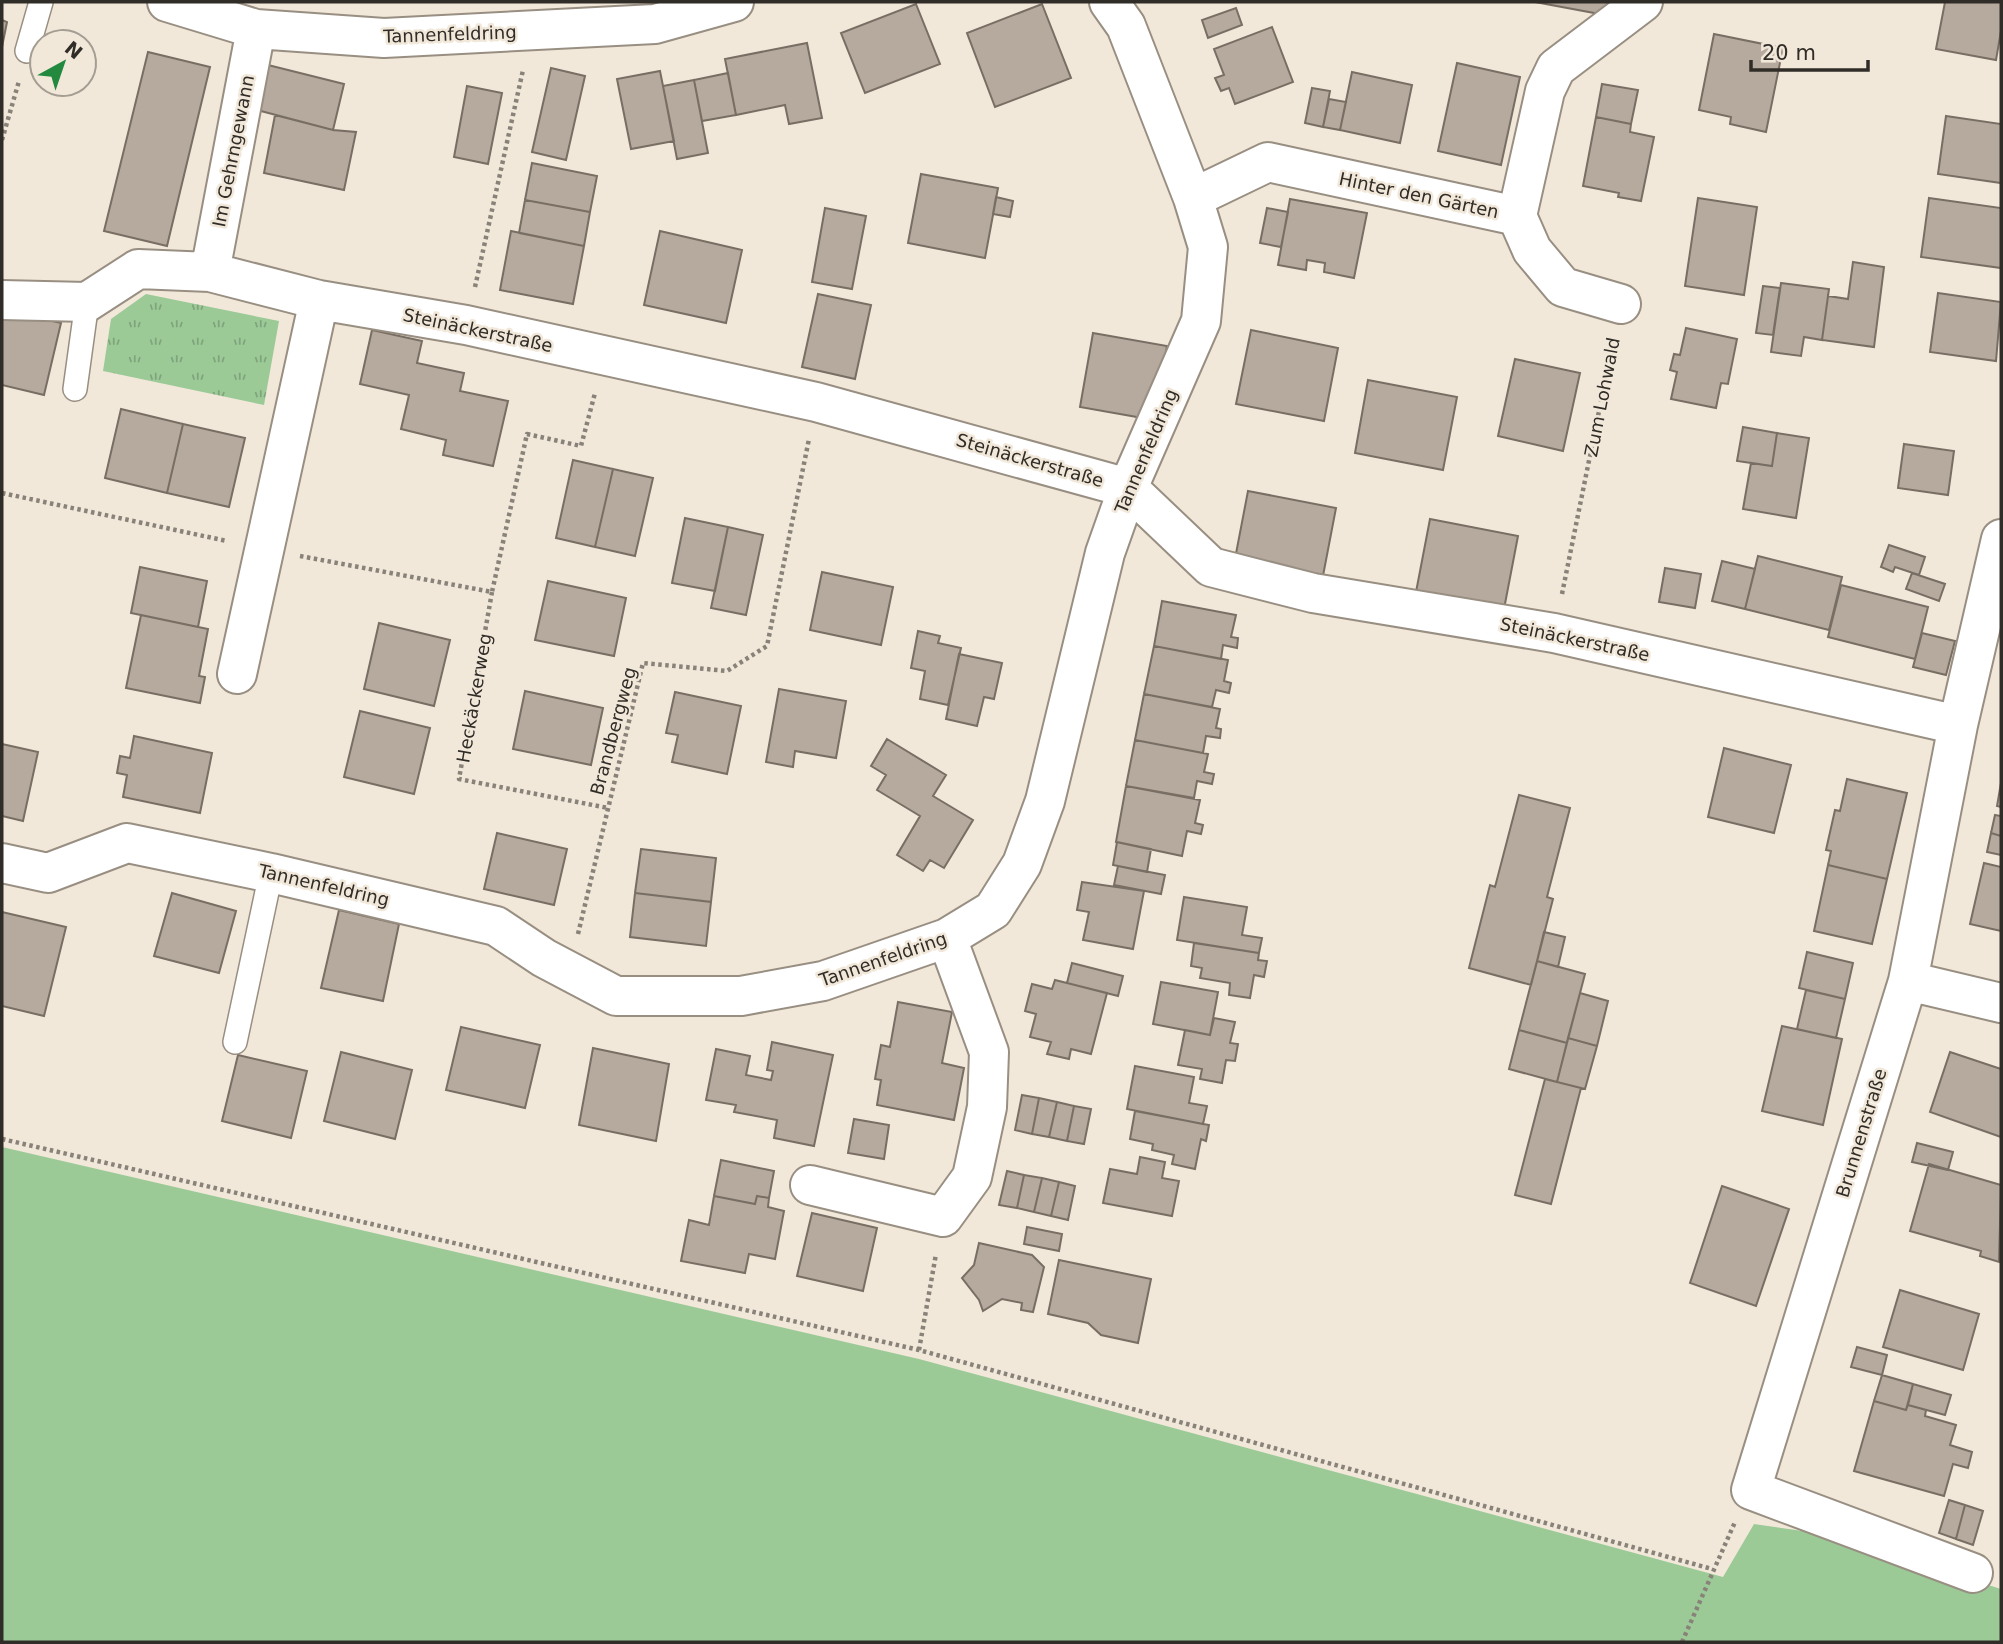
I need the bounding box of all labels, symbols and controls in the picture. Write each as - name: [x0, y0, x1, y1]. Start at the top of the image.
- street label: Tannenfeldring: [382, 21, 517, 47]
- north arrow: [28, 28, 98, 98]
- scale bar: [1751, 28, 1868, 72]
- text: N: [61, 36, 87, 64]
- text: 20 m: [1762, 41, 1816, 65]
- street label: Im Gehrngewann: [208, 73, 258, 229]
- street label: Hinter den Gärten: [1337, 168, 1501, 222]
- street label: Steinäckerstraße: [401, 304, 555, 356]
- street label: Zum Lohwald: [1580, 335, 1624, 459]
- street label: Tannenfeldring: [1110, 385, 1182, 517]
- street label: Steinäckerstraße: [954, 429, 1106, 491]
- street label: Steinäckerstraße: [1498, 613, 1652, 665]
- street label: Heckäckerweg: [452, 632, 496, 764]
- street label: Brandbergweg: [586, 665, 640, 797]
- street label: Tannenfeldring: [256, 860, 391, 910]
- street label: Tannenfeldring: [816, 927, 949, 991]
- street label: Brunnenstraße: [1831, 1066, 1891, 1200]

